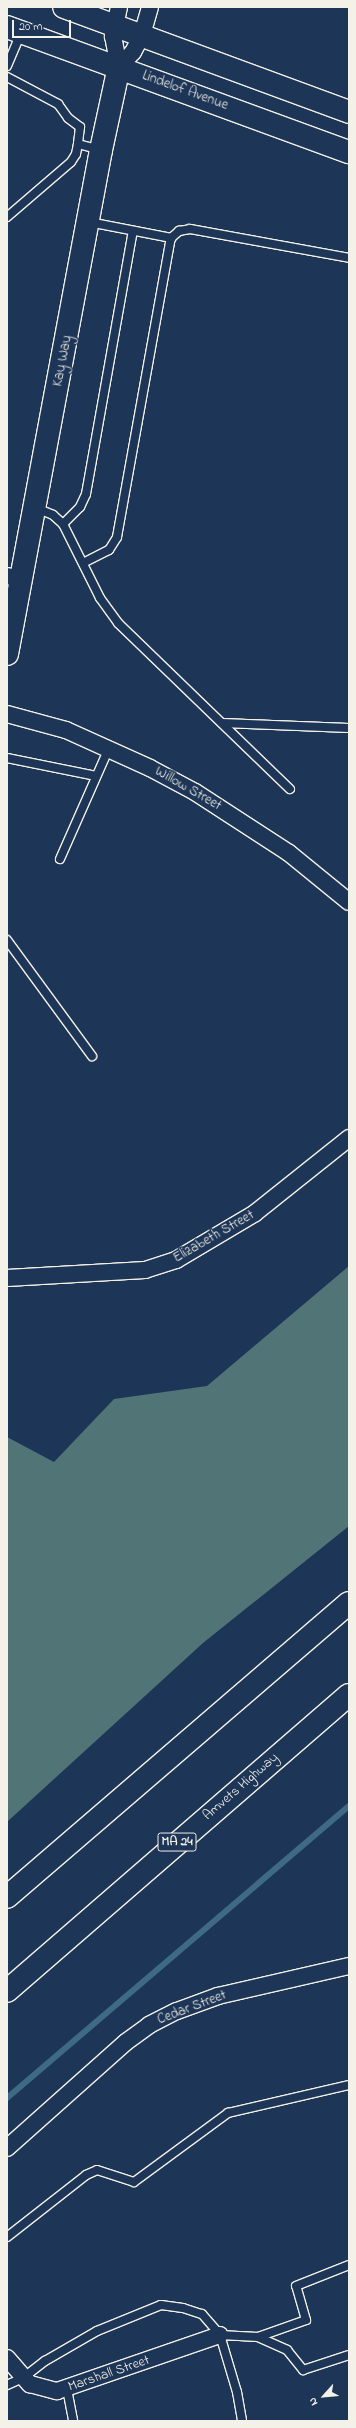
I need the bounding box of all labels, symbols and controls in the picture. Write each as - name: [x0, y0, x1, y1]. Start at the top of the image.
- scale bar: [14, 12, 73, 38]
- text: 20 m: [19, 18, 42, 36]
- street label: Lindelof Avenue: [140, 68, 230, 114]
- street label: Kay Way: [50, 334, 76, 388]
- street label: Willow Street: [152, 763, 224, 815]
- street label: Elizabeth Street: [171, 1207, 257, 1267]
- street label: Amvets Highway: [200, 1750, 282, 1824]
- road number: MA 24: [157, 1831, 197, 1853]
- street label: Cedar Street: [155, 1987, 229, 2029]
- street label: Marshall Street: [66, 2352, 152, 2396]
- north arrow: [304, 2376, 344, 2416]
- text: N: [304, 2395, 322, 2408]

